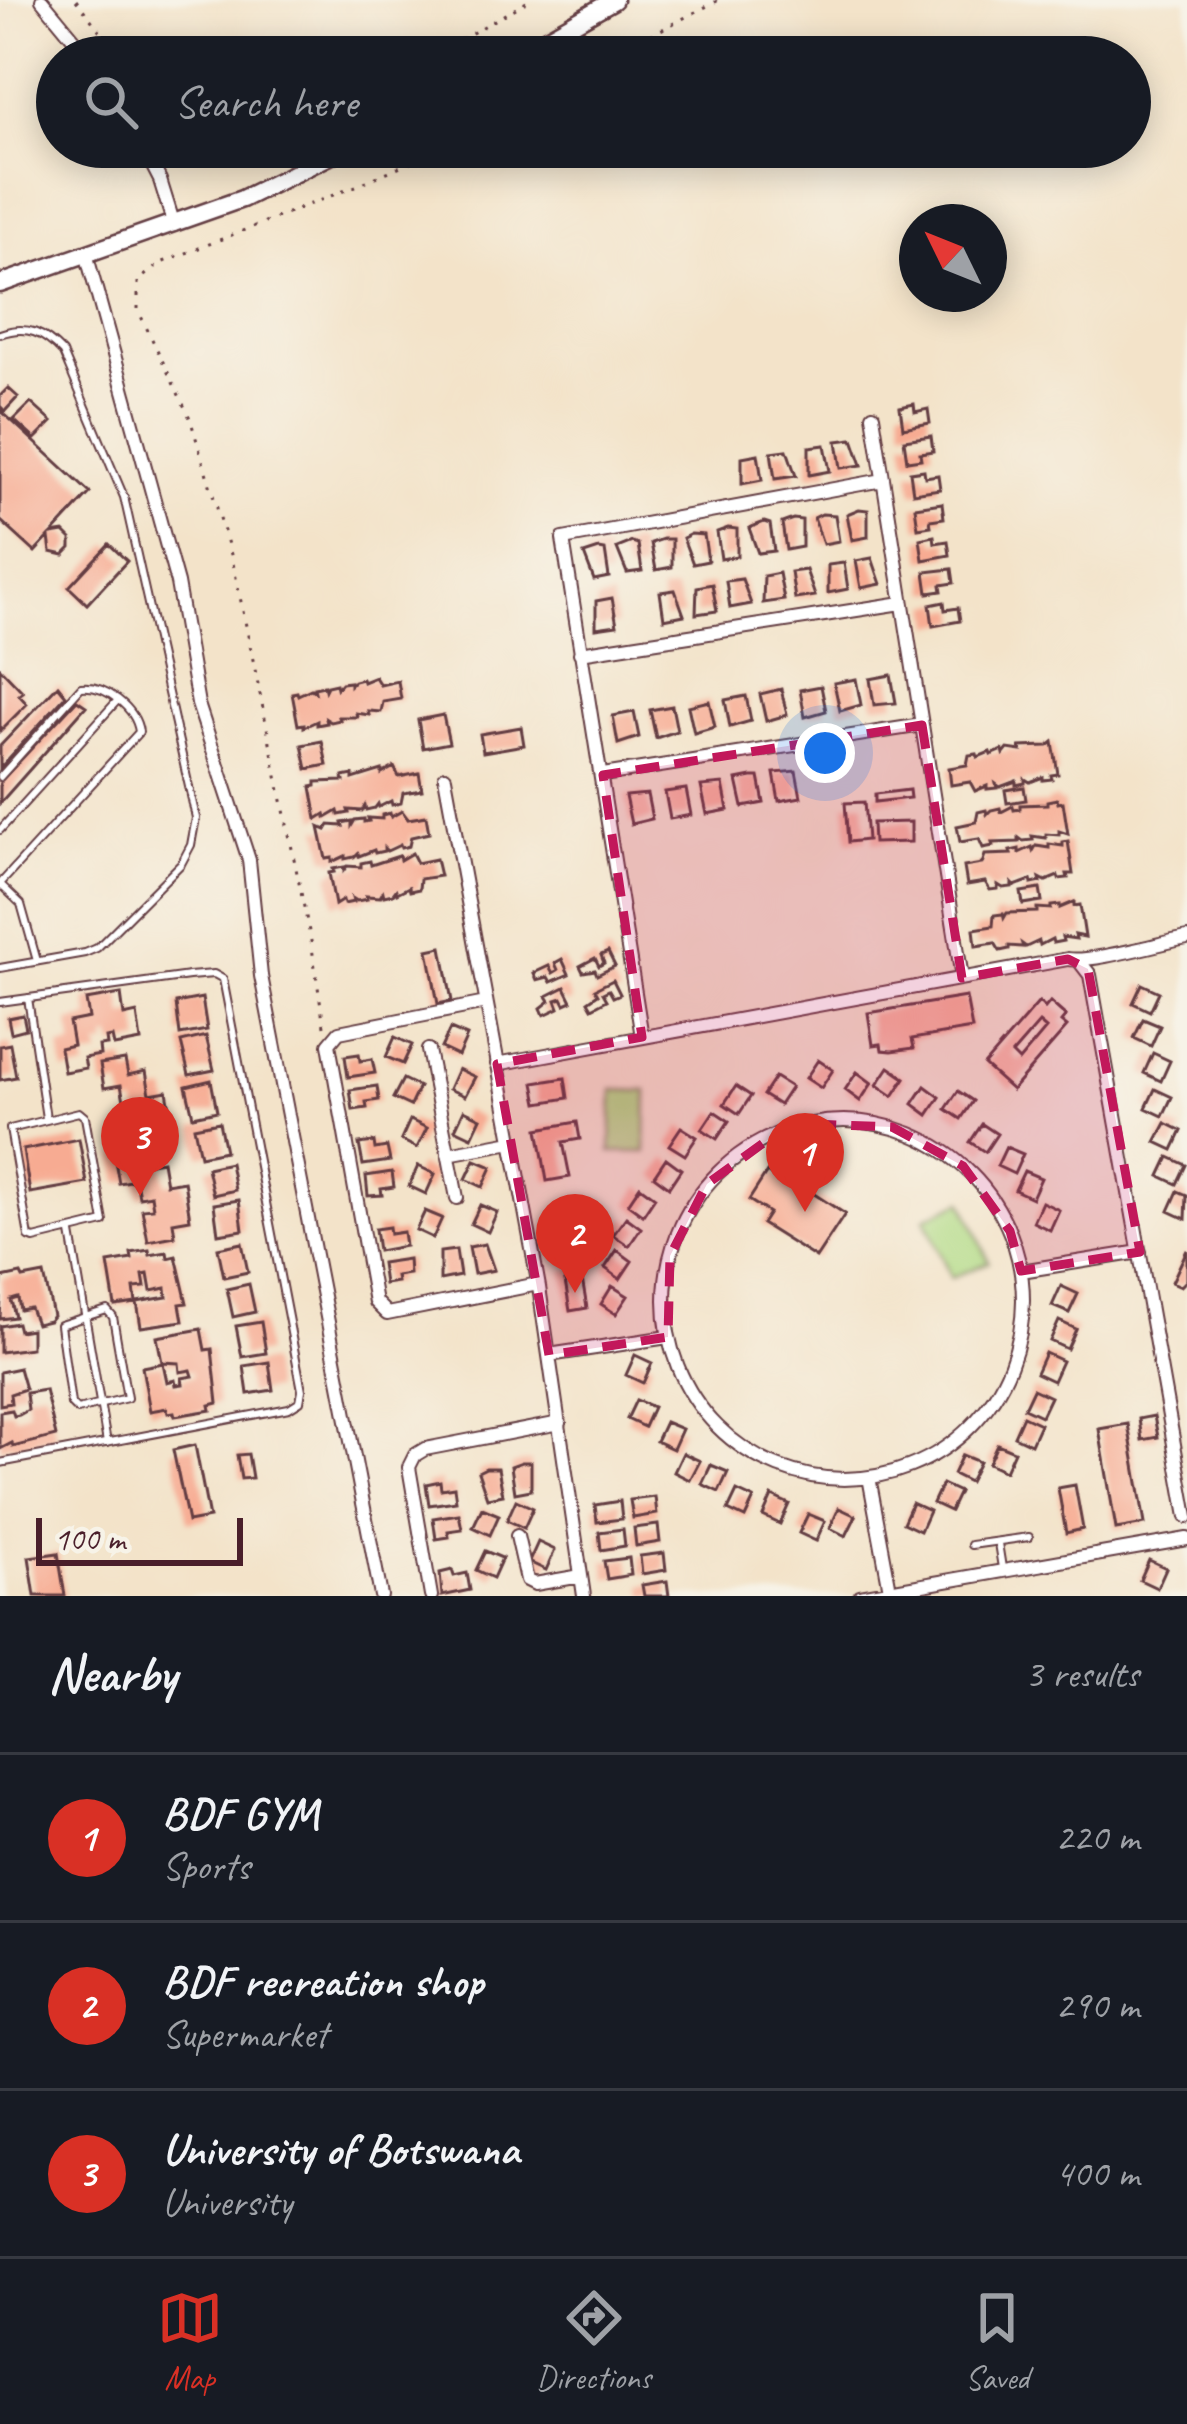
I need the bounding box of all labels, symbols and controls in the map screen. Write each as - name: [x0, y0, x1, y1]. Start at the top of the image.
- search box: [36, 36, 1151, 168]
- icon: search: [78, 69, 144, 135]
- text: Search here: [174, 74, 357, 131]
- north arrow: [899, 204, 1007, 312]
- your location: [795, 723, 855, 783]
- pin: 3: [101, 1097, 179, 1196]
- pin: 1: [766, 1113, 844, 1212]
- pin: 2: [536, 1194, 614, 1293]
- scale bar: [36, 1512, 243, 1565]
- text: 100 m: [54, 1518, 125, 1560]
- text: Nearby: [48, 1642, 176, 1706]
- text: 3 results: [1025, 1650, 1139, 1699]
- text: BDF GYM: [162, 1785, 319, 1842]
- text: 1: [78, 1813, 96, 1862]
- text: 220 m: [1055, 1813, 1139, 1862]
- text: Sports: [162, 1842, 250, 1891]
- text: BDF recreation shop: [162, 1953, 483, 2010]
- text: 2: [78, 1981, 96, 2030]
- text: 290 m: [1055, 1981, 1139, 2030]
- text: Supermarket: [162, 2010, 328, 2059]
- text: University of Botswana: [162, 2121, 519, 2178]
- text: 3: [78, 2149, 96, 2198]
- text: 400 m: [1055, 2149, 1139, 2198]
- text: University: [162, 2178, 292, 2227]
- tab: Map: [157, 2285, 223, 2399]
- tab: Directions: [536, 2285, 651, 2399]
- tab: Saved: [964, 2285, 1030, 2399]

